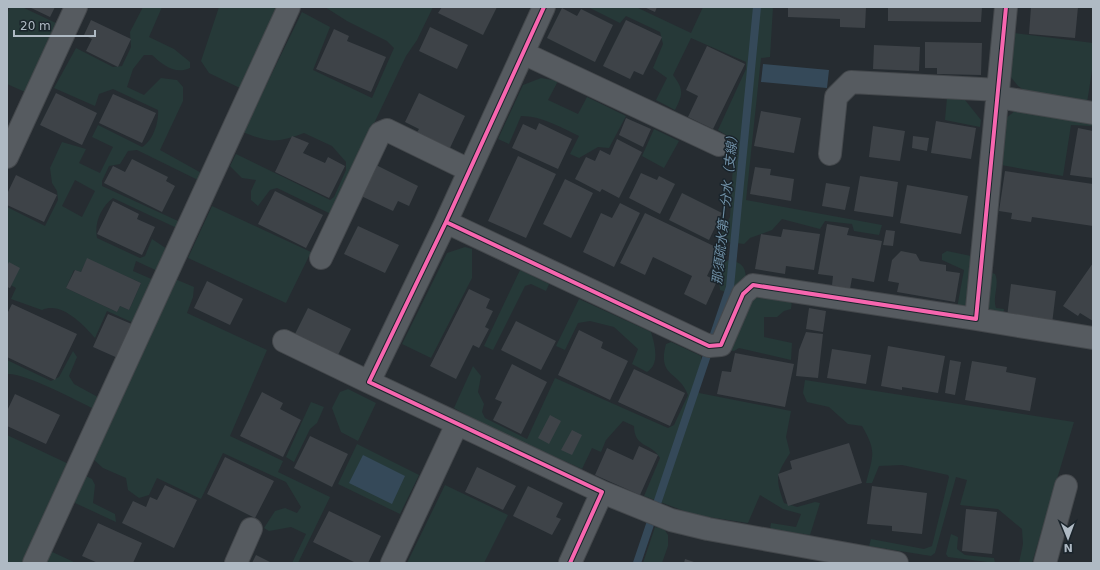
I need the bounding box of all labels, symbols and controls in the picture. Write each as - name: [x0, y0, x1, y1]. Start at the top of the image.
- scale bar: [14, 12, 95, 38]
- text: 20 m: [20, 19, 51, 33]
- water label: 那須疏水第一分水（支線）: [709, 129, 741, 285]
- north arrow: [1048, 518, 1088, 558]
- text: N: [1063, 541, 1073, 554]

